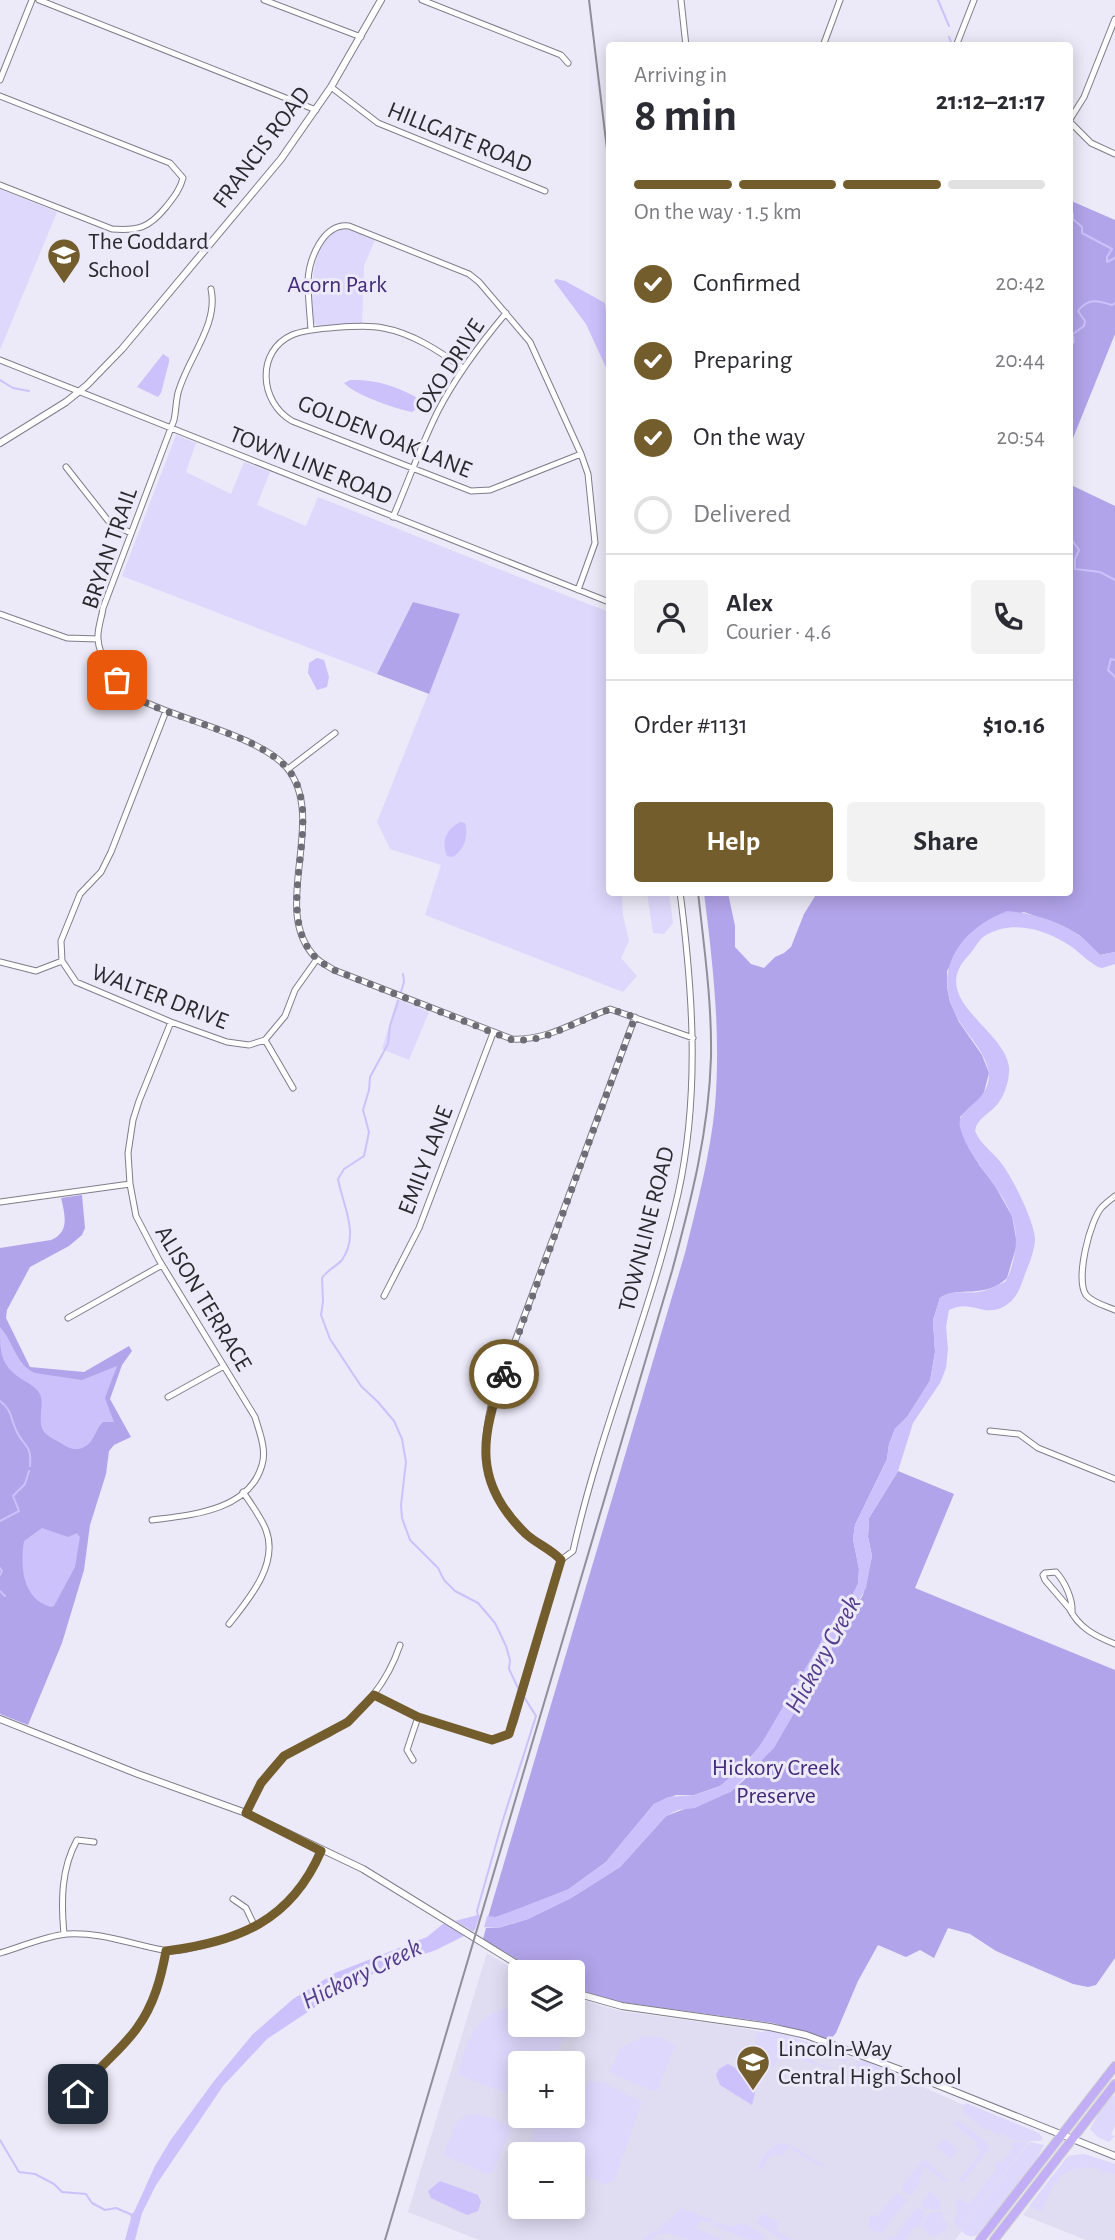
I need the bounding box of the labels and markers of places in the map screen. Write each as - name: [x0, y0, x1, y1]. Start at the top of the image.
- place label: The Goddard School: [88, 230, 209, 282]
- school or university icon: The Goddard School: [45, 236, 83, 285]
- pin: [87, 650, 147, 710]
- place label: Lincoln-Way Central High School: [778, 2037, 962, 2089]
- school or university icon: Lincoln-Way Central High School: [734, 2043, 772, 2092]
- pin: [48, 2064, 108, 2124]

